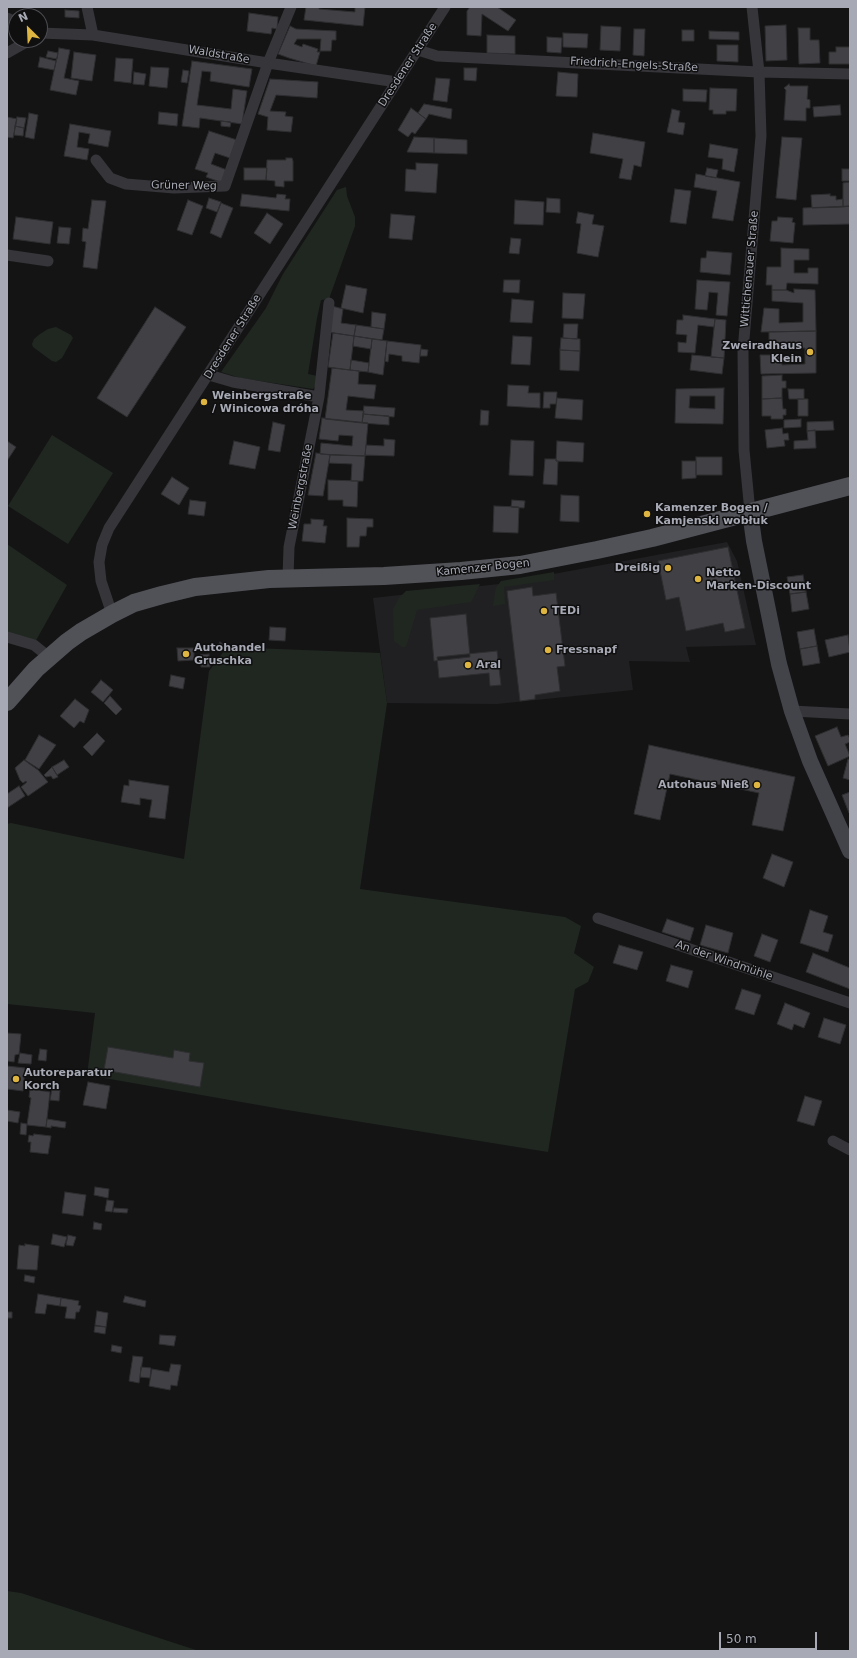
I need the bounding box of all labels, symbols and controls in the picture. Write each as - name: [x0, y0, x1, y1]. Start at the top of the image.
- north arrow: [8, 8, 48, 48]
- text: N: [16, 10, 30, 25]
- street label: Dresdener Straße: [376, 21, 440, 109]
- street label: Waldstraße: [187, 43, 251, 67]
- street label: Friedrich-Engels-Straße: [570, 55, 698, 75]
- street label: Grüner Weg: [151, 179, 217, 193]
- street label: Wittichenauer Straße: [738, 210, 762, 328]
- street label: Dresdener Straße: [202, 292, 264, 382]
- place label: Zweiradhaus Klein: [722, 339, 802, 365]
- marker: Zweiradhaus Klein: [805, 347, 815, 357]
- place label: Weinbergstraße / Winicowa dróha: [212, 389, 319, 415]
- marker: Weinbergstraße / Winicowa dróha: [199, 397, 209, 407]
- street label: Weinbergstraße: [286, 443, 316, 531]
- place label: Kamenzer Bogen / Kamjenski wobłuk: [655, 501, 768, 527]
- marker: Kamenzer Bogen / Kamjenski wobłuk: [642, 509, 652, 519]
- street label: Kamenzer Bogen: [436, 557, 530, 579]
- place label: Dreißig: [615, 561, 660, 575]
- marker: Dreißig: [663, 563, 673, 573]
- place label: Netto Marken-Discount: [706, 566, 811, 592]
- marker: Netto Marken-Discount: [693, 574, 703, 584]
- place label: TEDi: [552, 604, 580, 618]
- marker: TEDi: [539, 606, 549, 616]
- place label: Autohandel Gruschka: [194, 641, 265, 667]
- place label: Fressnapf: [556, 643, 617, 657]
- marker: Fressnapf: [543, 645, 553, 655]
- marker: Autohandel Gruschka: [181, 649, 191, 659]
- place label: Aral: [476, 658, 501, 672]
- marker: Aral: [463, 660, 473, 670]
- place label: Autohaus Nieß: [658, 778, 749, 792]
- marker: Autohaus Nieß: [752, 780, 762, 790]
- street label: An der Windmühle: [674, 938, 774, 984]
- place label: Autoreparatur Korch: [24, 1066, 113, 1092]
- marker: Autoreparatur Korch: [11, 1074, 21, 1084]
- scale bar: [721, 1624, 819, 1650]
- text: 50 m: [726, 1632, 757, 1646]

